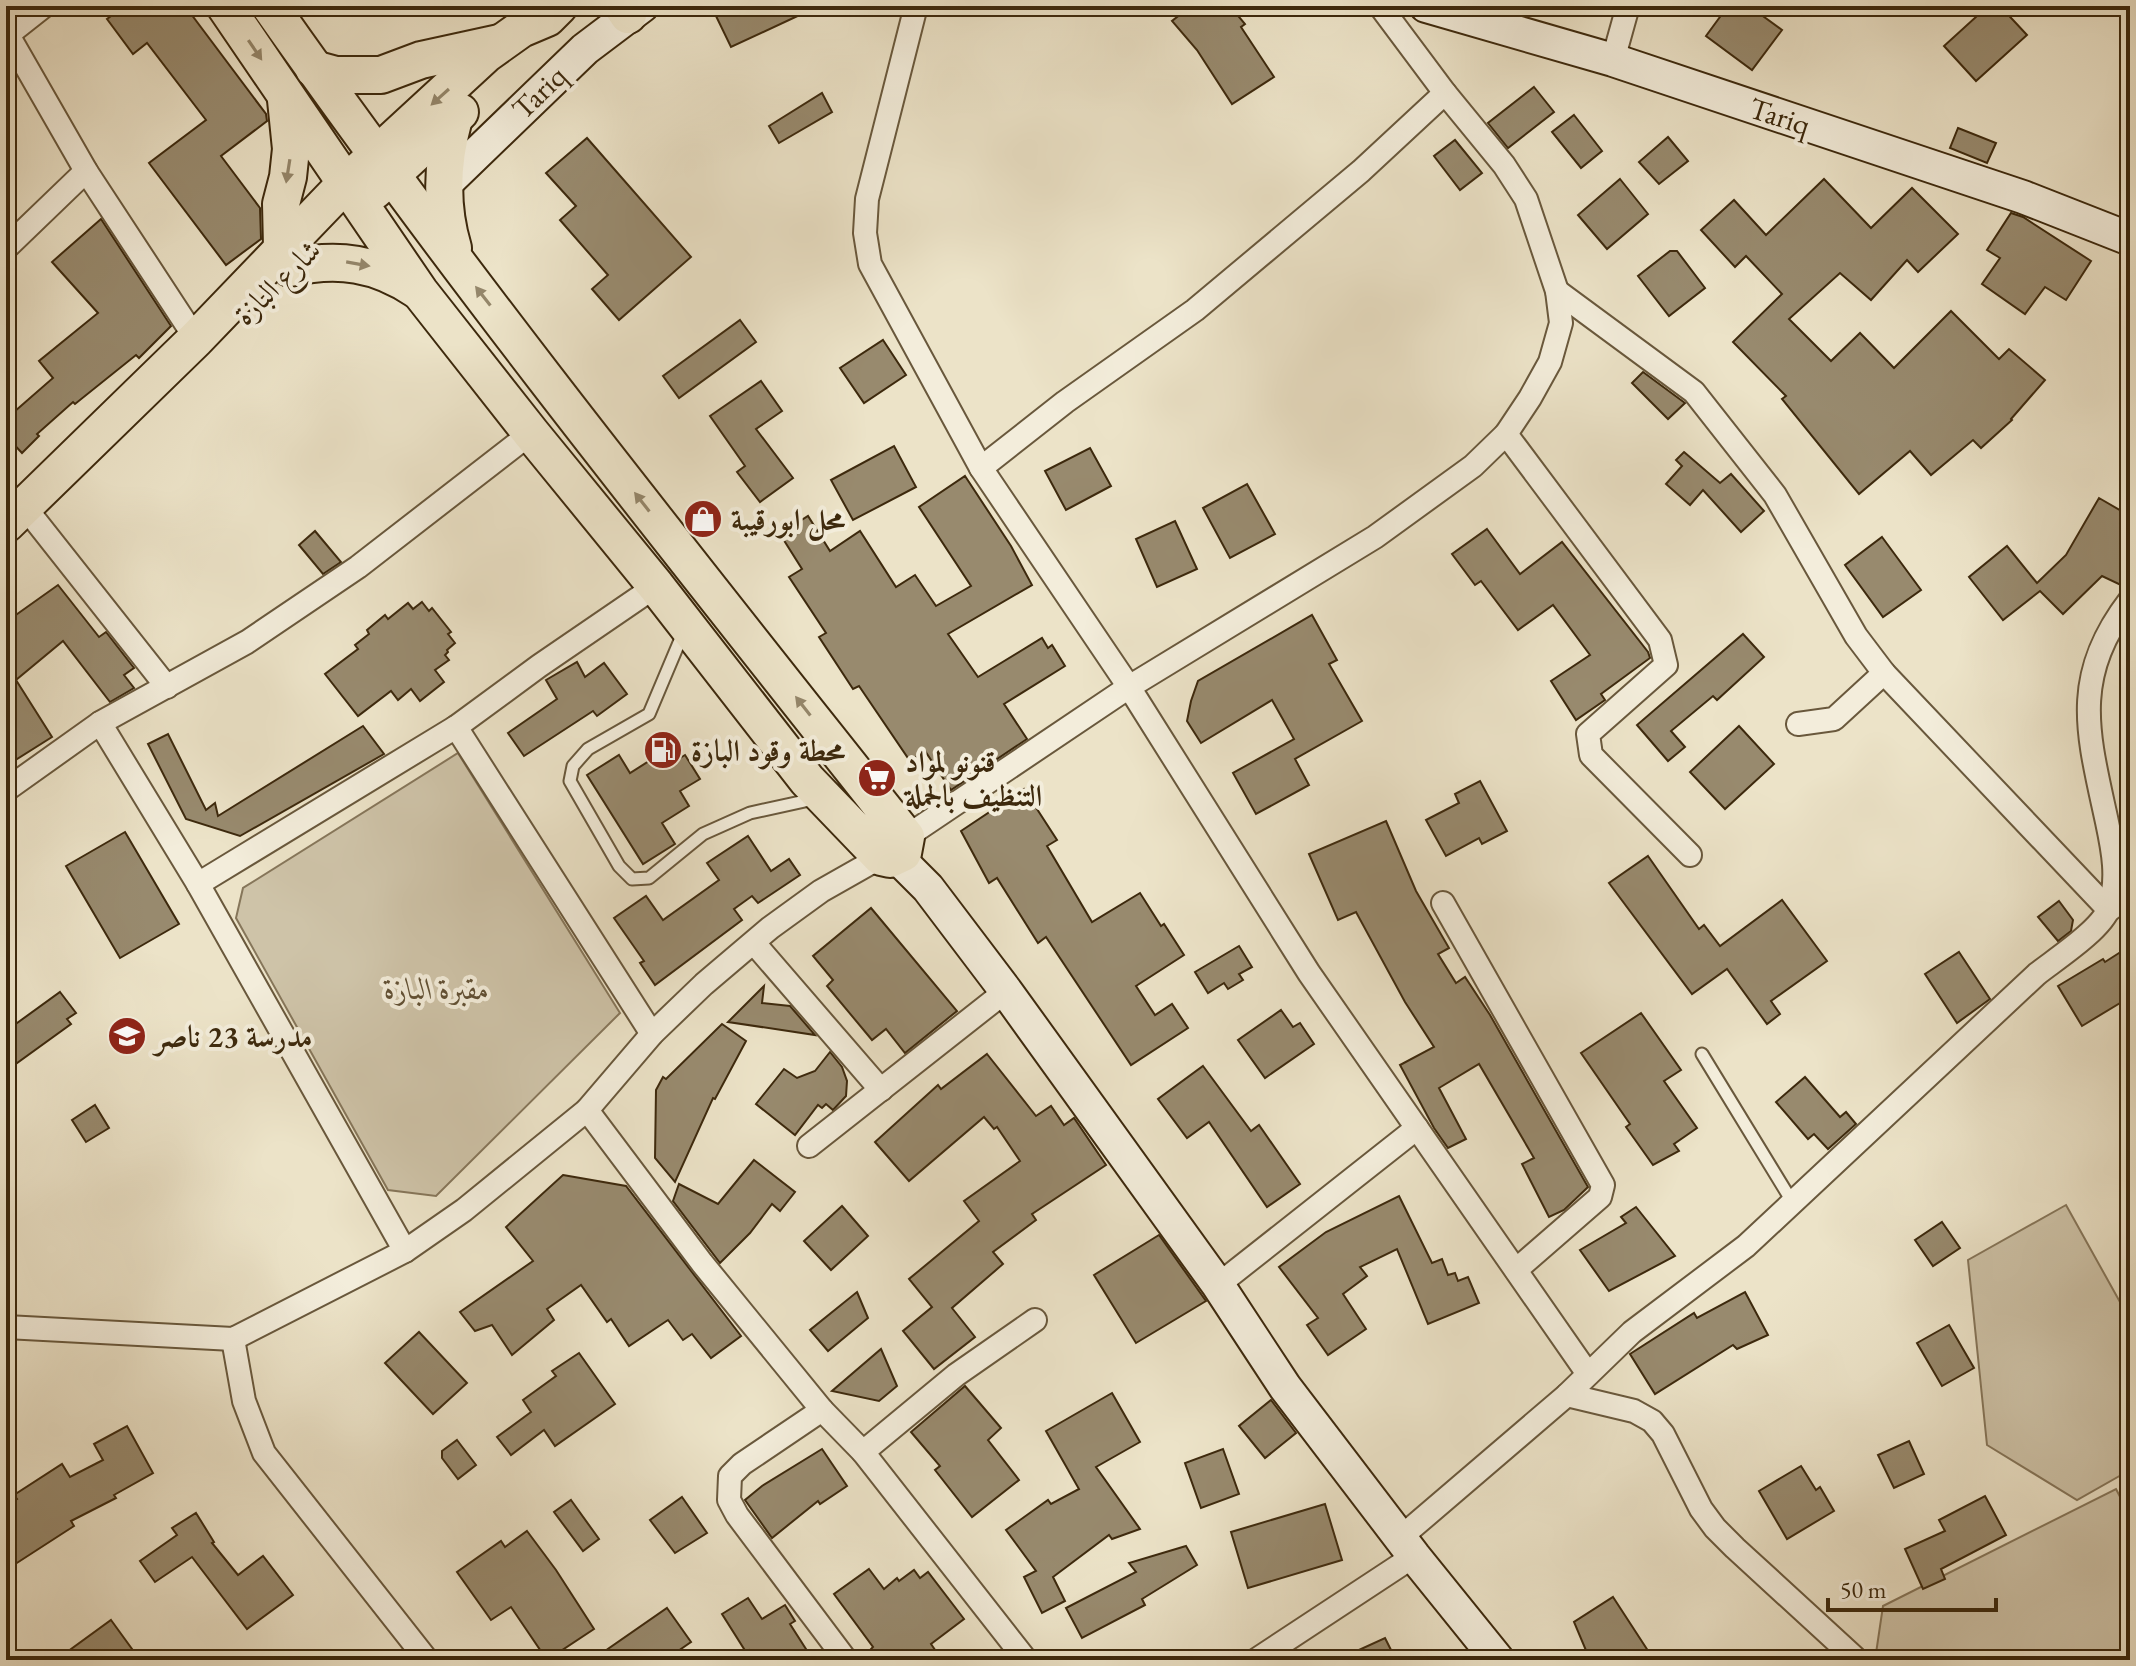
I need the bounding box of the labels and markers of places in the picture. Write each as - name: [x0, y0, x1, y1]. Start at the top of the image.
- shop icon: محل ابورقيبة: [682, 498, 724, 540]
- place label: محل ابورقيبة: [731, 500, 846, 541]
- fuel station icon: محطة وقود البازة: [642, 729, 684, 771]
- place label: محطة وقود البازة: [691, 731, 846, 770]
- place label: قنونو لمواد التنظيف بالجملة: [903, 742, 1042, 815]
- supermarket icon: قنونو لمواد التنظيف بالجملة: [856, 757, 898, 799]
- school or university icon: مدرسة 23 ناصر: [106, 1015, 148, 1057]
- place label: مدرسة 23 ناصر: [152, 1017, 312, 1057]

